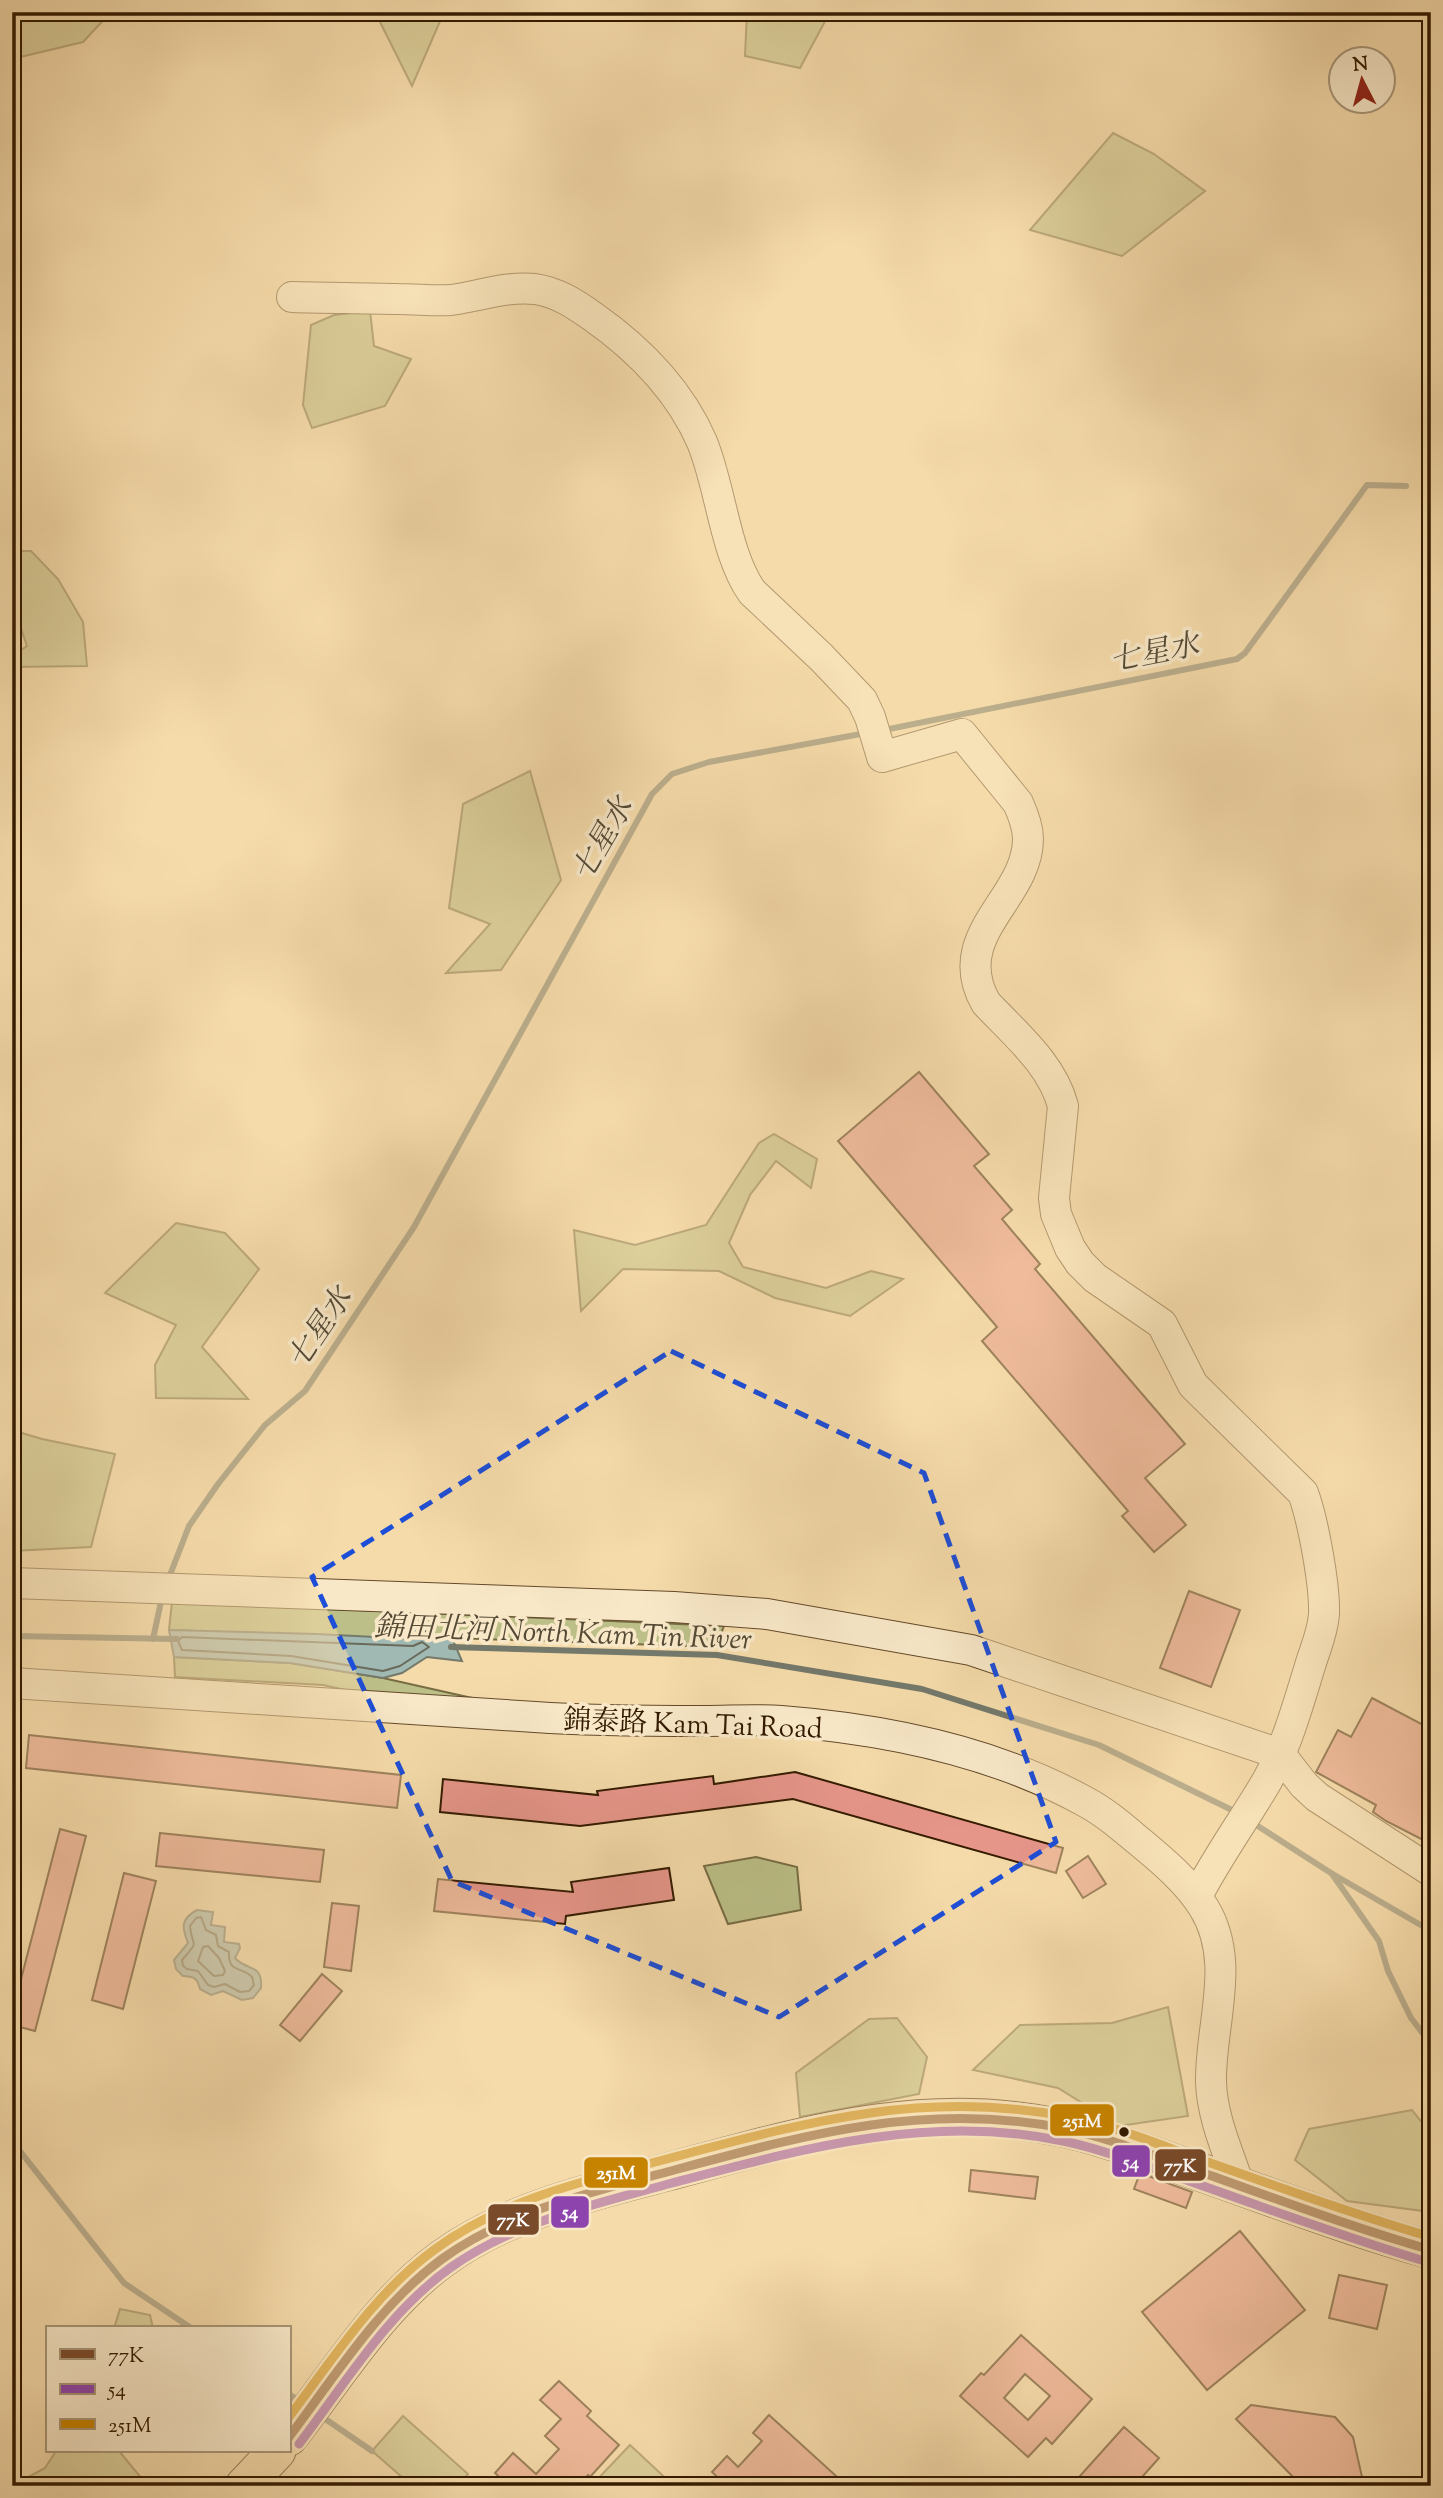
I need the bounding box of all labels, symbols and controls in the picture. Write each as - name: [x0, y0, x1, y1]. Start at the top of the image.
- north arrow: [1328, 46, 1398, 116]
- text: N: [1352, 51, 1369, 80]
- water label: 七星水: [1106, 624, 1206, 684]
- water label: 七星水: [563, 788, 647, 890]
- water label: 七星水: [278, 1278, 366, 1379]
- water label: 錦田北河 North Kam Tin River: [373, 1606, 753, 1663]
- street label: 錦泰路 Kam Tai Road: [563, 1701, 823, 1751]
- line badge: 251M: [1049, 2103, 1115, 2137]
- text: 251M: [1062, 2109, 1102, 2136]
- unlabelled marker: [1117, 2125, 1131, 2139]
- line badge: 54: [1111, 2144, 1151, 2178]
- line badge: 77K: [1154, 2148, 1207, 2182]
- text: 54: [1121, 2150, 1139, 2177]
- text: 77K: [1164, 2154, 1197, 2181]
- line badge: 251M: [583, 2156, 649, 2189]
- text: 251M: [596, 2161, 636, 2188]
- line badge: 54: [550, 2195, 590, 2229]
- text: 54: [560, 2200, 578, 2227]
- line badge: 77K: [487, 2203, 540, 2236]
- text: 77K: [497, 2208, 530, 2235]
- legend: [46, 2326, 290, 2452]
- text: 77K: [108, 2342, 144, 2372]
- text: 54: [107, 2376, 126, 2406]
- text: 251M: [108, 2412, 151, 2442]

